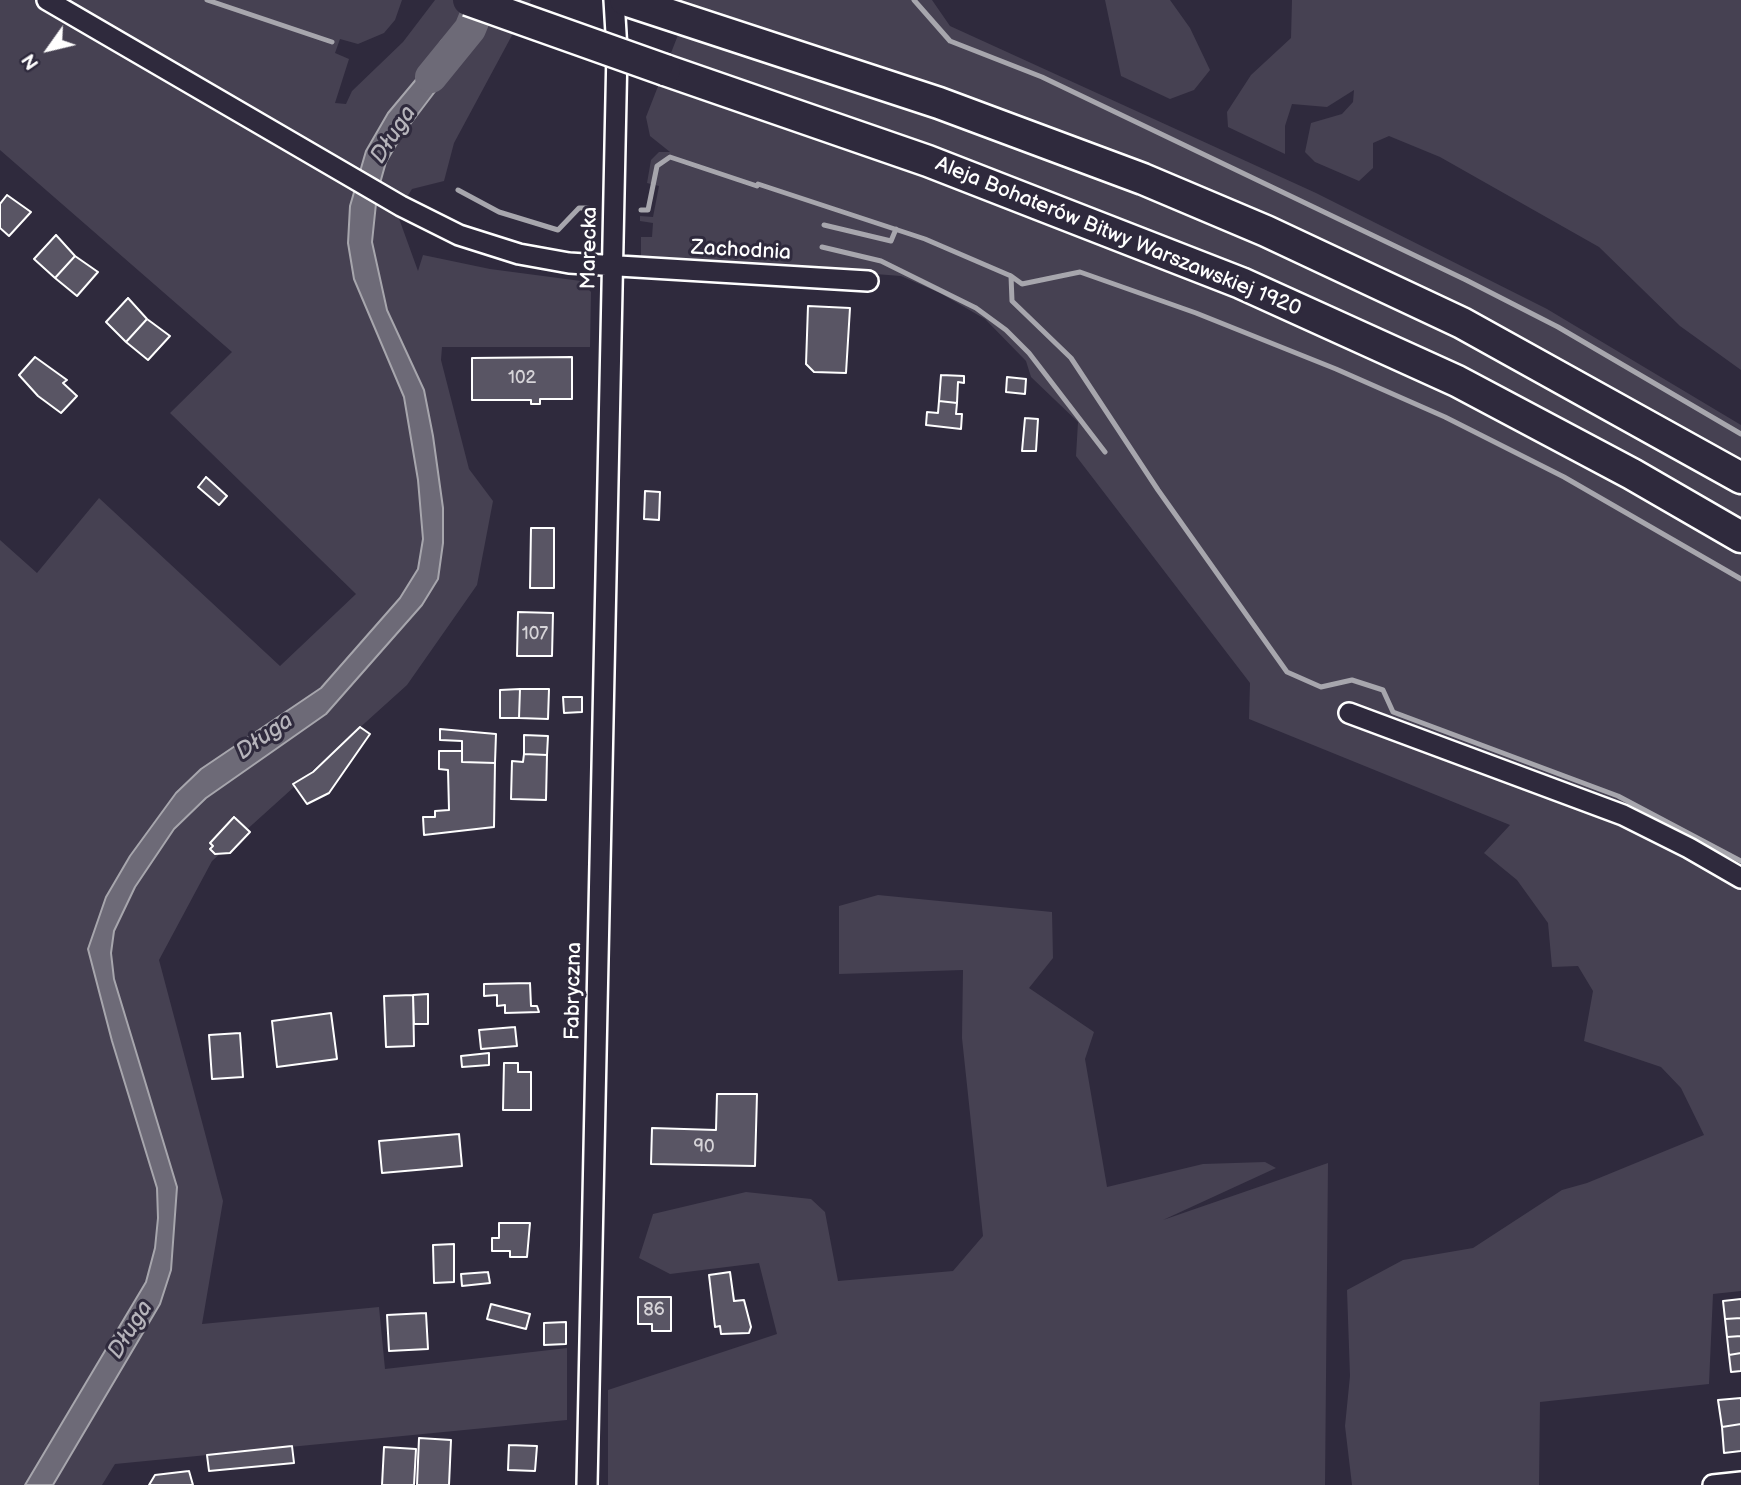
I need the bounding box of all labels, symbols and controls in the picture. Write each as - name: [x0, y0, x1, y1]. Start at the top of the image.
- north arrow: [14, 14, 84, 84]
- text: N: [18, 49, 45, 73]
- water label: Długa: [365, 101, 423, 169]
- street label: Aleja Bohaterów Bitwy Warszawskiej 1920: [931, 152, 1305, 322]
- street label: Marecka: [577, 206, 603, 290]
- street label: Zachodnia: [690, 236, 792, 266]
- house number: 102: [508, 367, 536, 389]
- house number: 107: [522, 623, 548, 645]
- water label: Długa: [231, 708, 299, 766]
- street label: Fabryczna: [561, 942, 587, 1040]
- house number: 90: [694, 1136, 714, 1158]
- water label: Długa: [103, 1296, 159, 1364]
- house number: 86: [643, 1299, 665, 1321]

